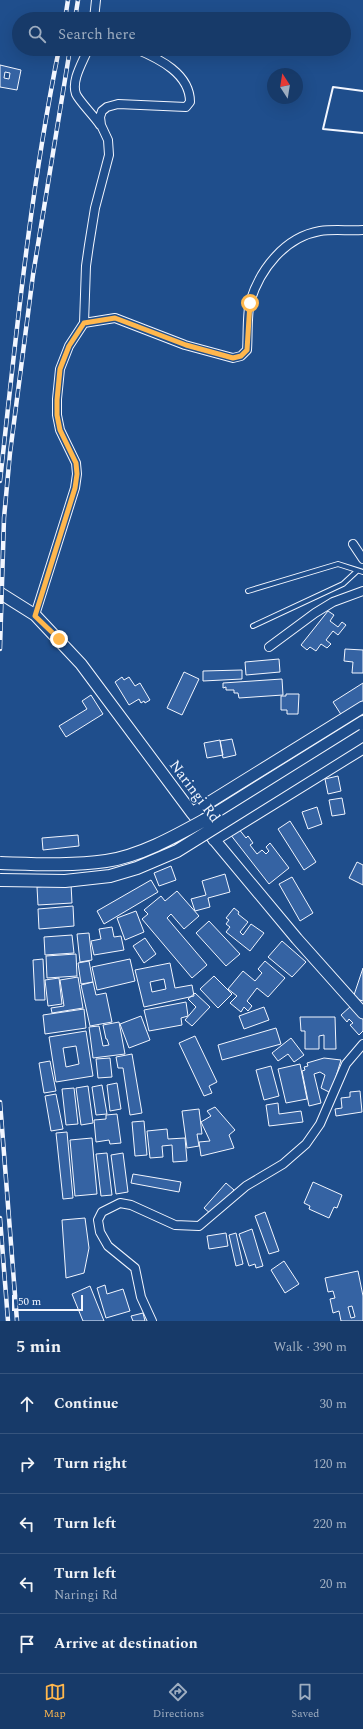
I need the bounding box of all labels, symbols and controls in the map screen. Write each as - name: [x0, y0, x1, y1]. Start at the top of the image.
- search box: [12, 12, 351, 56]
- icon: search: [26, 23, 48, 45]
- text: Search here: [58, 23, 136, 46]
- north arrow: [267, 68, 303, 104]
- route start: [241, 294, 259, 312]
- route end: [50, 630, 68, 648]
- street label: Naringi Rd: [163, 755, 226, 828]
- scale bar: [12, 1293, 83, 1312]
- text: 50 m: [18, 1293, 41, 1310]
- text: 5 min: [16, 1334, 61, 1360]
- text: Walk · 390 m: [273, 1337, 347, 1357]
- text: Continue: [54, 1392, 119, 1415]
- icon: ahead: [16, 1393, 38, 1415]
- text: 30 m: [320, 1394, 347, 1414]
- text: Turn right: [54, 1452, 127, 1475]
- icon: right: [16, 1453, 38, 1475]
- text: 120 m: [313, 1454, 347, 1474]
- text: Turn left: [54, 1512, 116, 1535]
- icon: left: [16, 1513, 38, 1535]
- text: 220 m: [313, 1514, 347, 1534]
- text: Turn left: [54, 1562, 116, 1585]
- icon: left: [16, 1573, 38, 1595]
- text: 20 m: [320, 1574, 347, 1594]
- text: Naringi Rd: [54, 1585, 118, 1605]
- text: Arrive at destination: [54, 1632, 198, 1655]
- icon: arrive: [16, 1633, 38, 1655]
- tab: Map: [44, 1681, 66, 1722]
- tab: Directions: [153, 1681, 204, 1722]
- tab: Saved: [291, 1681, 319, 1722]

